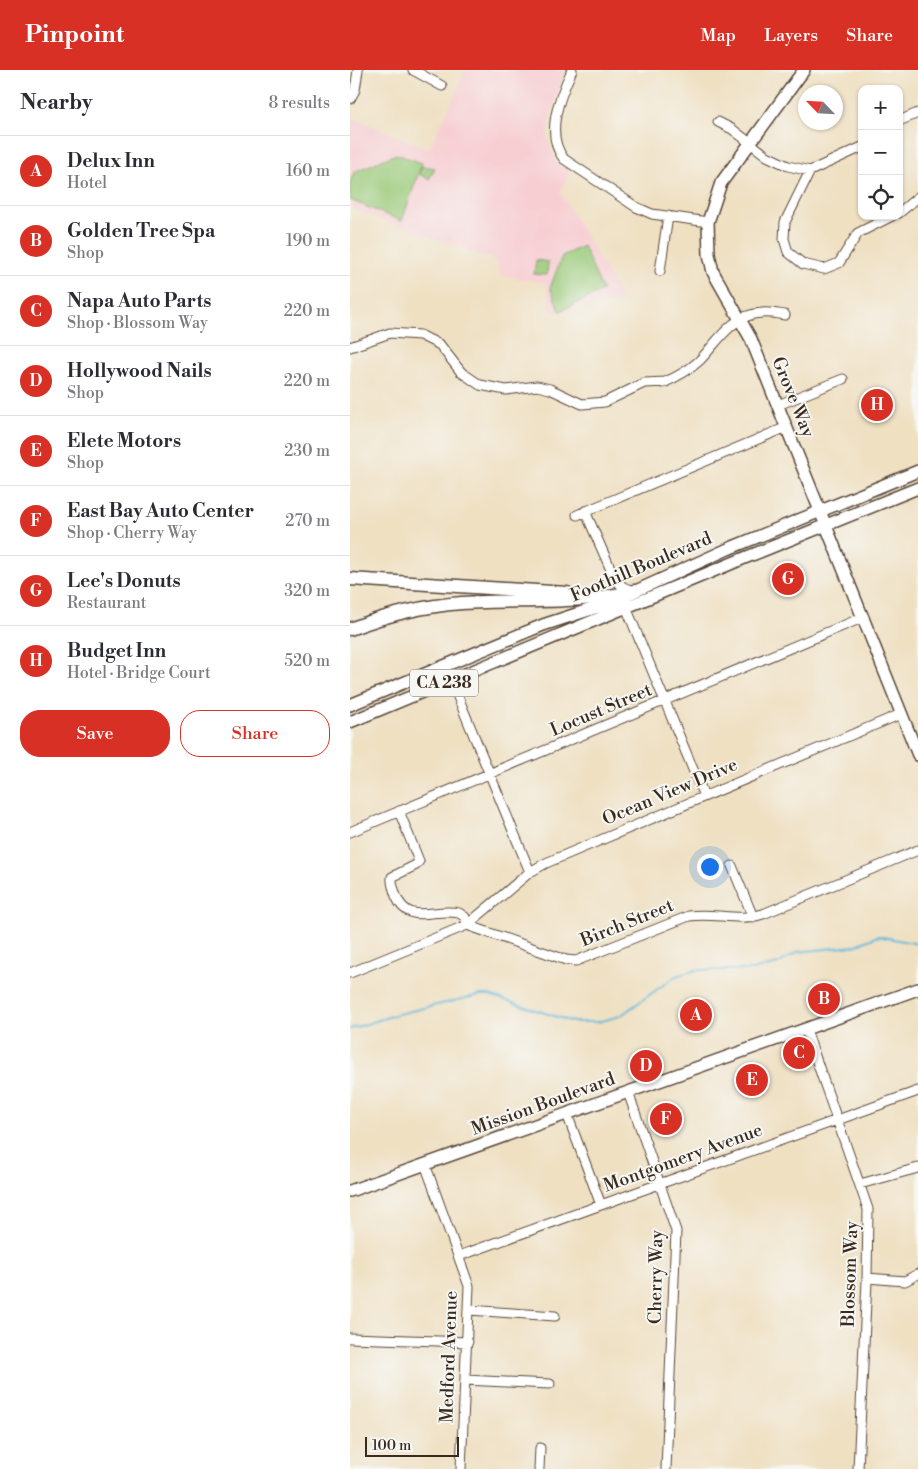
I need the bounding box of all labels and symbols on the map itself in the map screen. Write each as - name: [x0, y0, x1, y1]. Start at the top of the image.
- north arrow: [798, 85, 843, 130]
- street label: Grove Way: [766, 353, 820, 441]
- pin: H: [861, 386, 893, 424]
- street label: Foothill Boulevard: [567, 527, 716, 607]
- pin: G: [772, 560, 804, 598]
- road number: CA 238: [410, 670, 478, 696]
- street label: Locust Street: [547, 678, 656, 742]
- street label: Ocean View Drive: [599, 753, 741, 831]
- your location: [697, 854, 723, 880]
- street label: Birch Street: [576, 894, 678, 952]
- pin: B: [808, 980, 840, 1018]
- pin: A: [680, 996, 712, 1034]
- pin: C: [783, 1034, 815, 1072]
- pin: D: [630, 1047, 662, 1085]
- pin: E: [736, 1061, 768, 1099]
- street label: Mission Boulevard: [468, 1067, 619, 1141]
- pin: F: [650, 1100, 682, 1138]
- street label: Montgomery Avenue: [600, 1119, 766, 1197]
- street label: Blossom Way: [837, 1220, 863, 1329]
- street label: Cherry Way: [644, 1230, 668, 1324]
- street label: Medford Avenue: [435, 1290, 463, 1424]
- scale bar: [365, 1434, 459, 1457]

